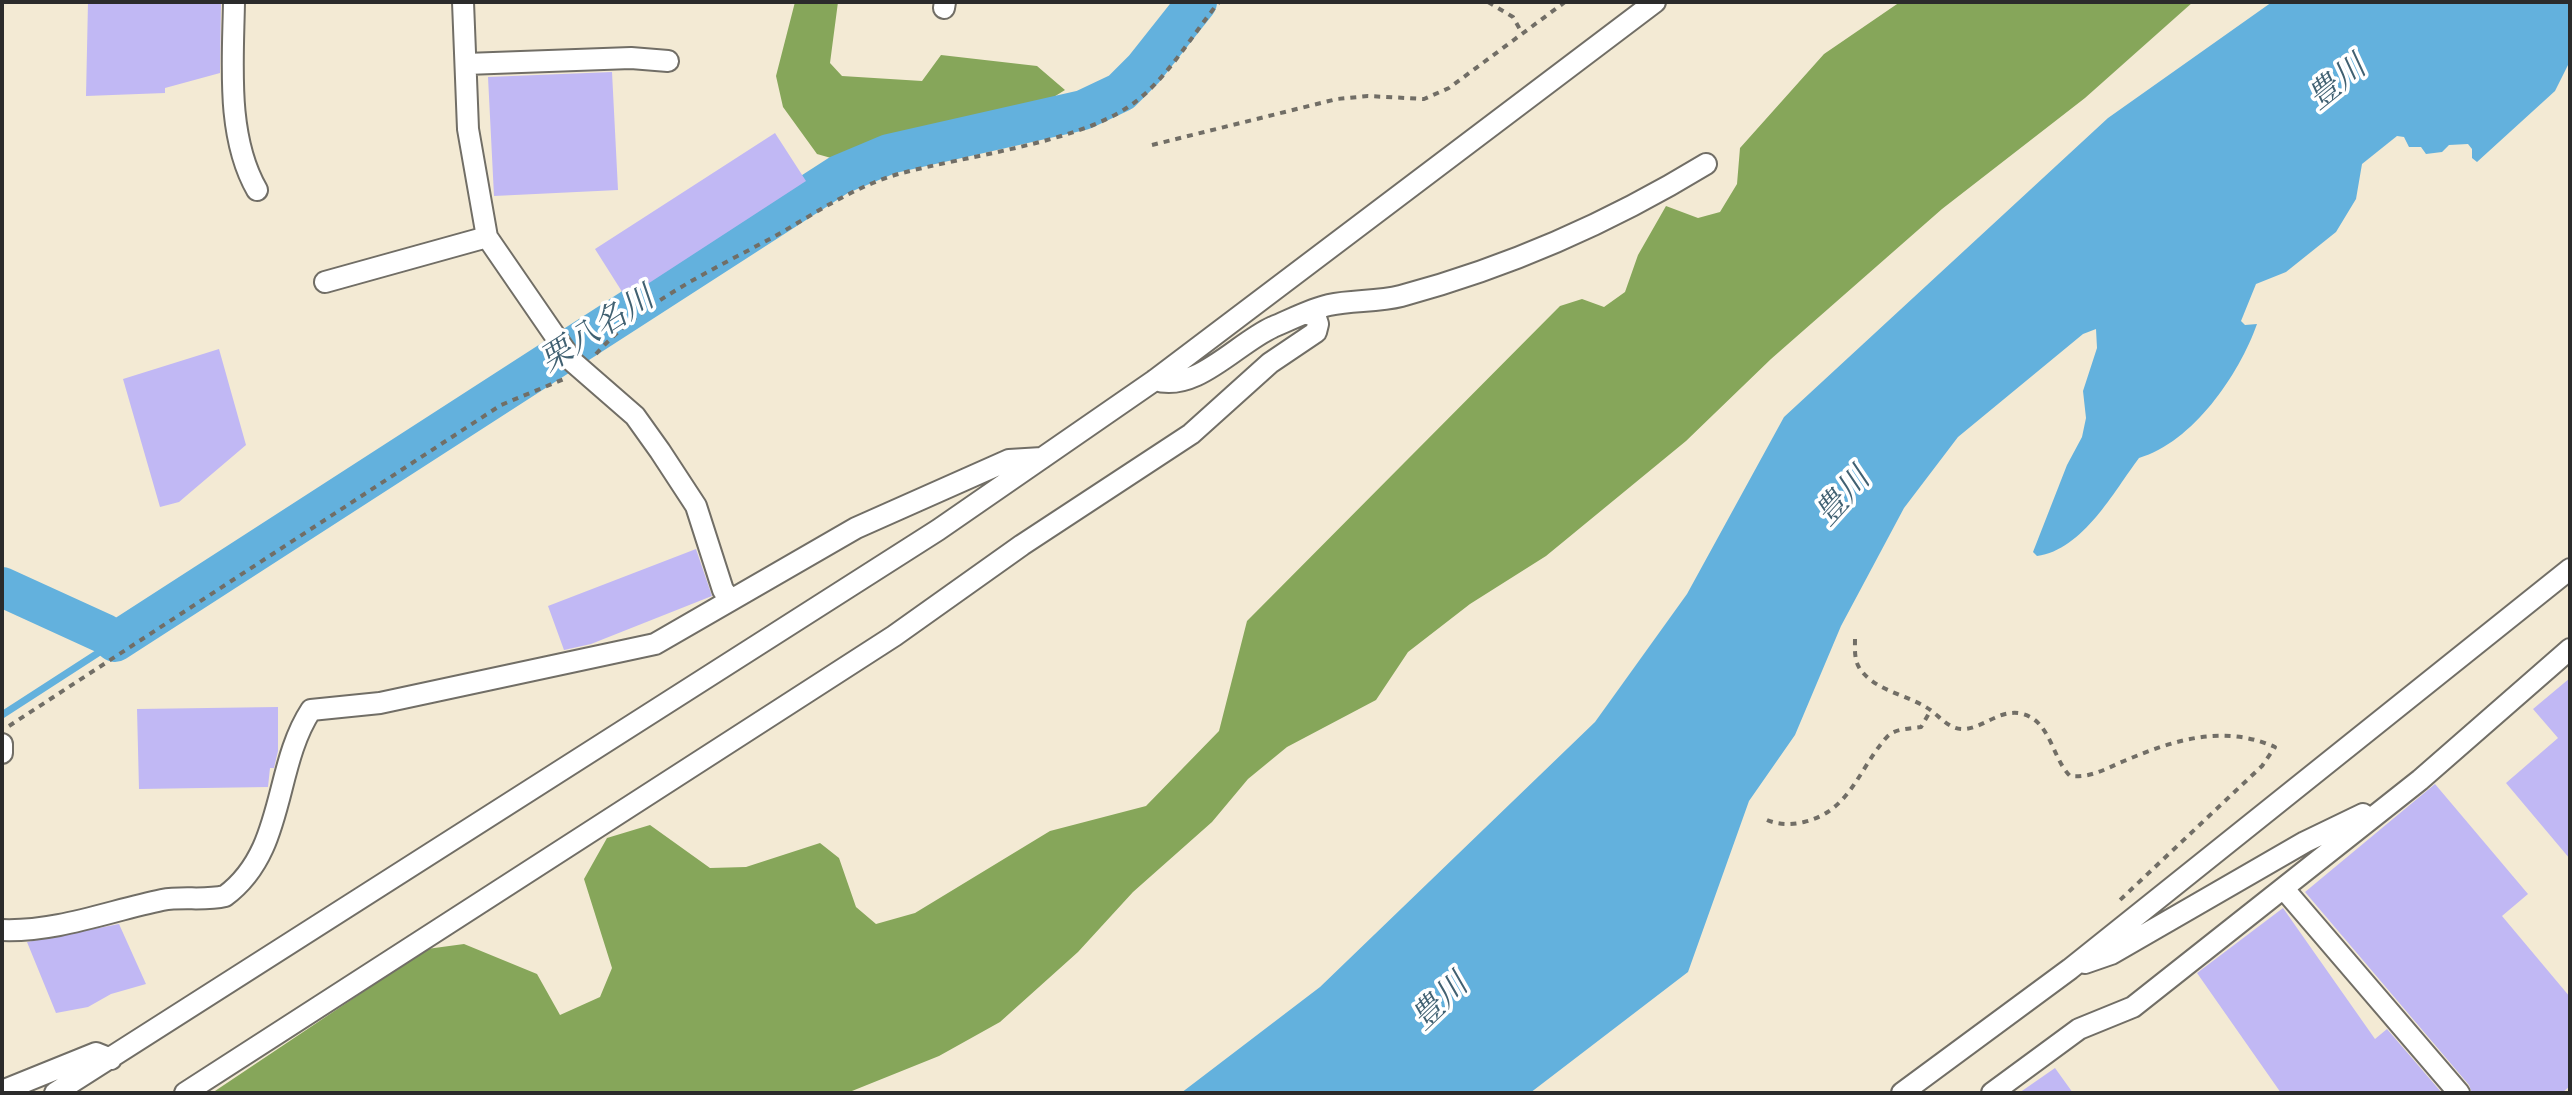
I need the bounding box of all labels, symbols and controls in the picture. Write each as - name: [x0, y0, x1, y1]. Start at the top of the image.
- water label: 豊川: [2301, 49, 2375, 119]
- water label: 栗八名川: [534, 280, 662, 382]
- water label: 豊川: [1808, 461, 1880, 535]
- water label: 豊川: [1405, 967, 1477, 1039]

